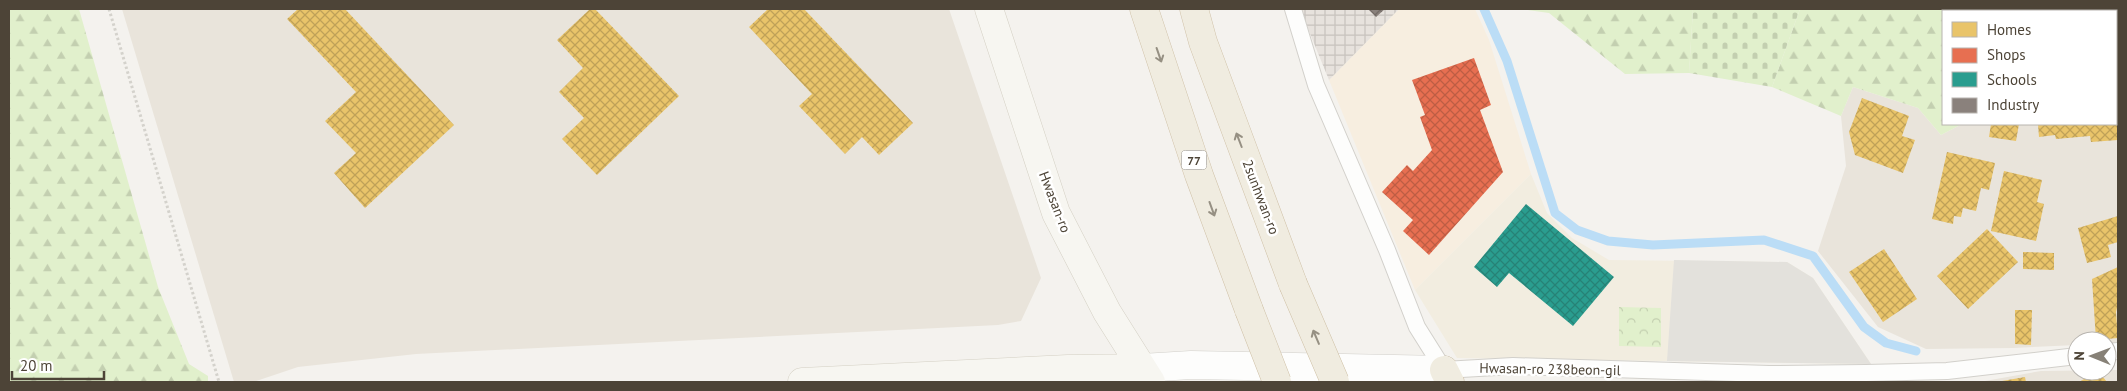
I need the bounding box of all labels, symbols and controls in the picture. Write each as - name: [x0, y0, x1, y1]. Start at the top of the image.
- legend: [1942, 10, 2117, 125]
- text: Homes: [1987, 20, 2031, 39]
- text: Shops: [1987, 45, 2026, 64]
- one-way arrow: [1155, 47, 1164, 62]
- text: Schools: [1987, 70, 2037, 89]
- text: Industry: [1987, 95, 2039, 114]
- one-way arrow: [1234, 133, 1243, 148]
- road number: 77: [1182, 150, 1206, 170]
- street label: 2sunhwan-ro: [1239, 157, 1283, 237]
- street label: Hwasan-ro: [1035, 169, 1075, 235]
- one-way arrow: [1208, 201, 1217, 216]
- one-way arrow: [1311, 330, 1321, 345]
- north arrow: [2067, 331, 2117, 381]
- scale bar: [12, 348, 105, 380]
- text: N: [2070, 351, 2088, 361]
- text: 20 m: [20, 356, 53, 375]
- street label: Hwasan-ro 238beon-gil: [1479, 359, 1621, 379]

